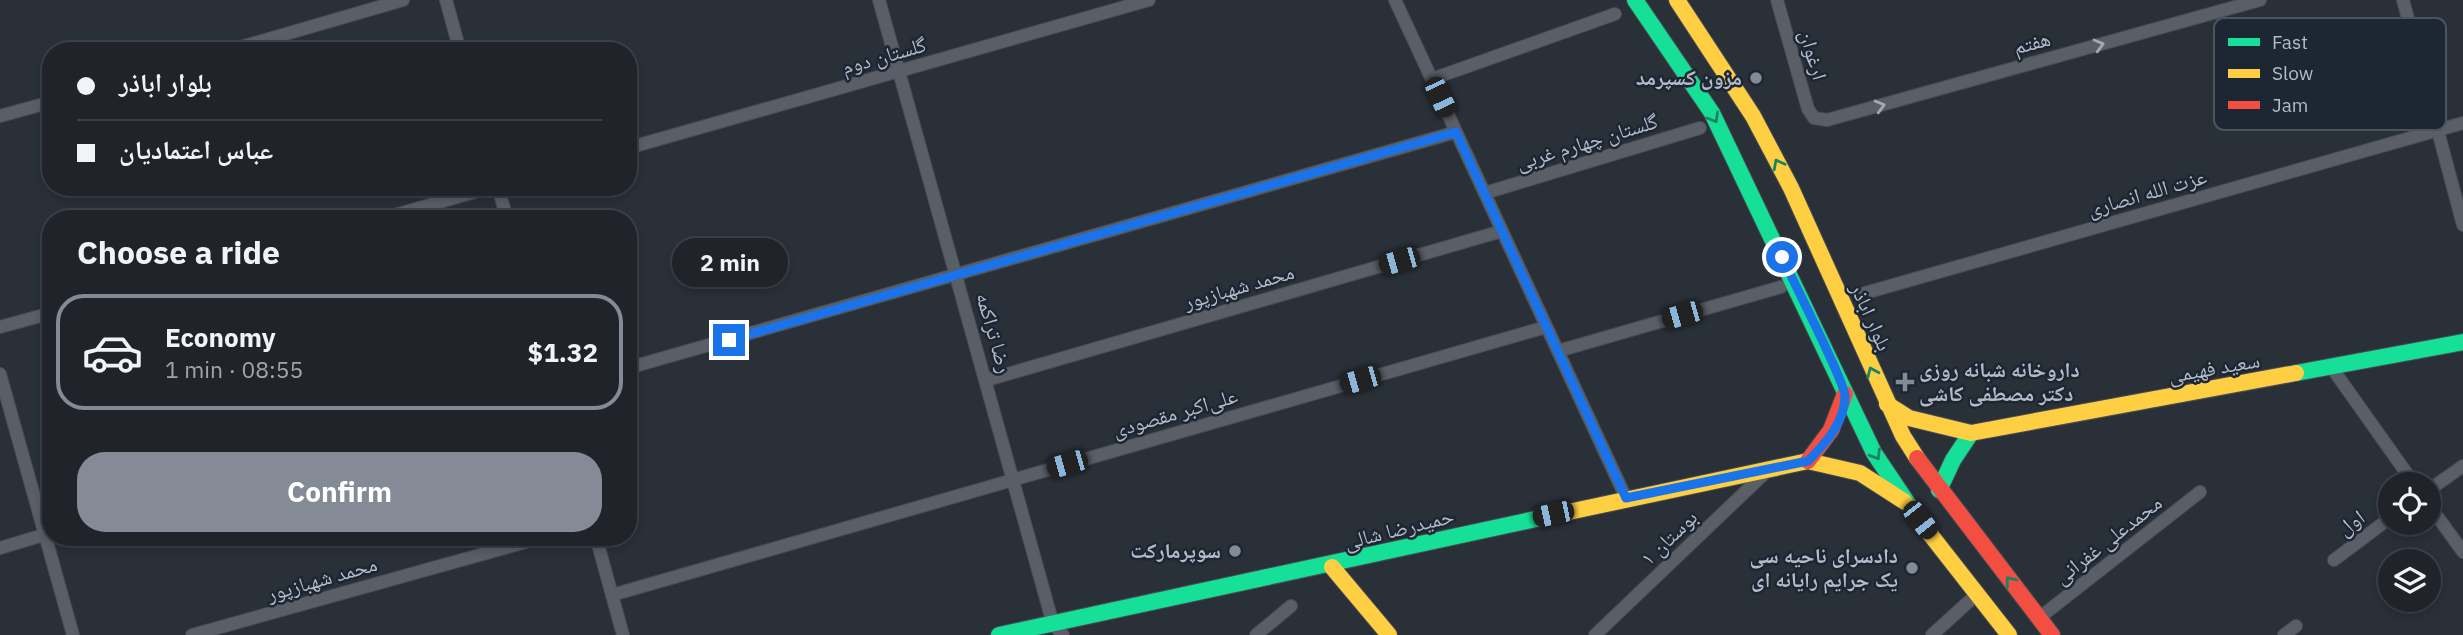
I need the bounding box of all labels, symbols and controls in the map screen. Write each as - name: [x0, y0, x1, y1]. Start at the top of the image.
- legend: [2214, 18, 2446, 130]
- street label: هفتم: [2010, 24, 2054, 61]
- street label: ارغوان: [1793, 26, 1834, 83]
- street label: گلستان دوم: [838, 30, 930, 81]
- text: Fast: [2272, 30, 2308, 54]
- one-way arrow: [2093, 38, 2105, 53]
- text: Slow: [2272, 61, 2313, 85]
- place label: مزون کسپرمد: [1636, 63, 1742, 91]
- text: بلوار اباذر: [119, 65, 212, 99]
- marker: مزون کسپرمد: [1748, 70, 1764, 86]
- car: [1422, 74, 1459, 120]
- text: Jam: [2272, 93, 2308, 117]
- one-way arrow: [1874, 99, 1886, 114]
- street label: گلستان چهارم غربی: [1512, 106, 1662, 177]
- one-way arrow: [1706, 110, 1719, 123]
- text: عباس اعتمادیان: [119, 132, 273, 166]
- one-way arrow: [1773, 159, 1787, 171]
- street label: عزت الله انصاری: [2084, 162, 2210, 222]
- text: Choose a ride: [77, 231, 280, 273]
- callout: 2 min: [671, 238, 787, 288]
- route start: [1766, 241, 1798, 273]
- car: [1376, 245, 1423, 277]
- text: 2 min: [700, 247, 760, 277]
- street label: محمد شهبازپور: [1179, 257, 1297, 315]
- street label: بلوار اباذر: [1844, 277, 1899, 355]
- street label: رضا تراکمه: [970, 289, 1020, 376]
- car: [1659, 299, 1706, 331]
- text: Economy: [165, 320, 276, 354]
- icon: car: [81, 321, 144, 384]
- route end: [713, 324, 745, 356]
- text: $1.32: [528, 335, 598, 369]
- street label: سعید فهیمی: [2166, 345, 2262, 389]
- text: 1 min · 08:55: [165, 354, 303, 384]
- place label: داروخانه شبانه روزی دکتر مصطفی کاشی: [1919, 355, 2080, 407]
- car: [1337, 364, 1384, 396]
- one-way arrow: [1866, 366, 1880, 379]
- marker: داروخانه شبانه روزی دکتر مصطفی کاشی: [1897, 374, 1913, 390]
- street label: علی‌اکبر مقصودی: [1109, 381, 1241, 443]
- car: [1044, 448, 1091, 480]
- one-way arrow: [1867, 448, 1880, 461]
- button: Confirm: [77, 452, 602, 532]
- map controls: [2378, 472, 2441, 612]
- button: locate: [2378, 472, 2441, 535]
- street label: محمدعلی غفرانی: [2048, 488, 2167, 590]
- car: [1899, 497, 1942, 543]
- car: [1531, 499, 1576, 529]
- street label: حمیدرضا شالی: [1341, 501, 1457, 555]
- street label: بوستان ۱: [1634, 503, 1703, 571]
- street label: اول: [2331, 503, 2370, 542]
- place label: سوپرمارکت: [1130, 536, 1221, 564]
- place label: دادسرای ناحیه سی یک جرایم رایانه ای: [1750, 541, 1898, 594]
- marker: سوپرمارکت: [1227, 543, 1243, 559]
- street label: محمد شهبازپور: [262, 549, 380, 607]
- button: layers: [2378, 549, 2441, 612]
- marker: دادسرای ناحیه سی یک جرایم رایانه ای: [1904, 560, 1920, 576]
- one-way arrow: [2006, 576, 2019, 589]

